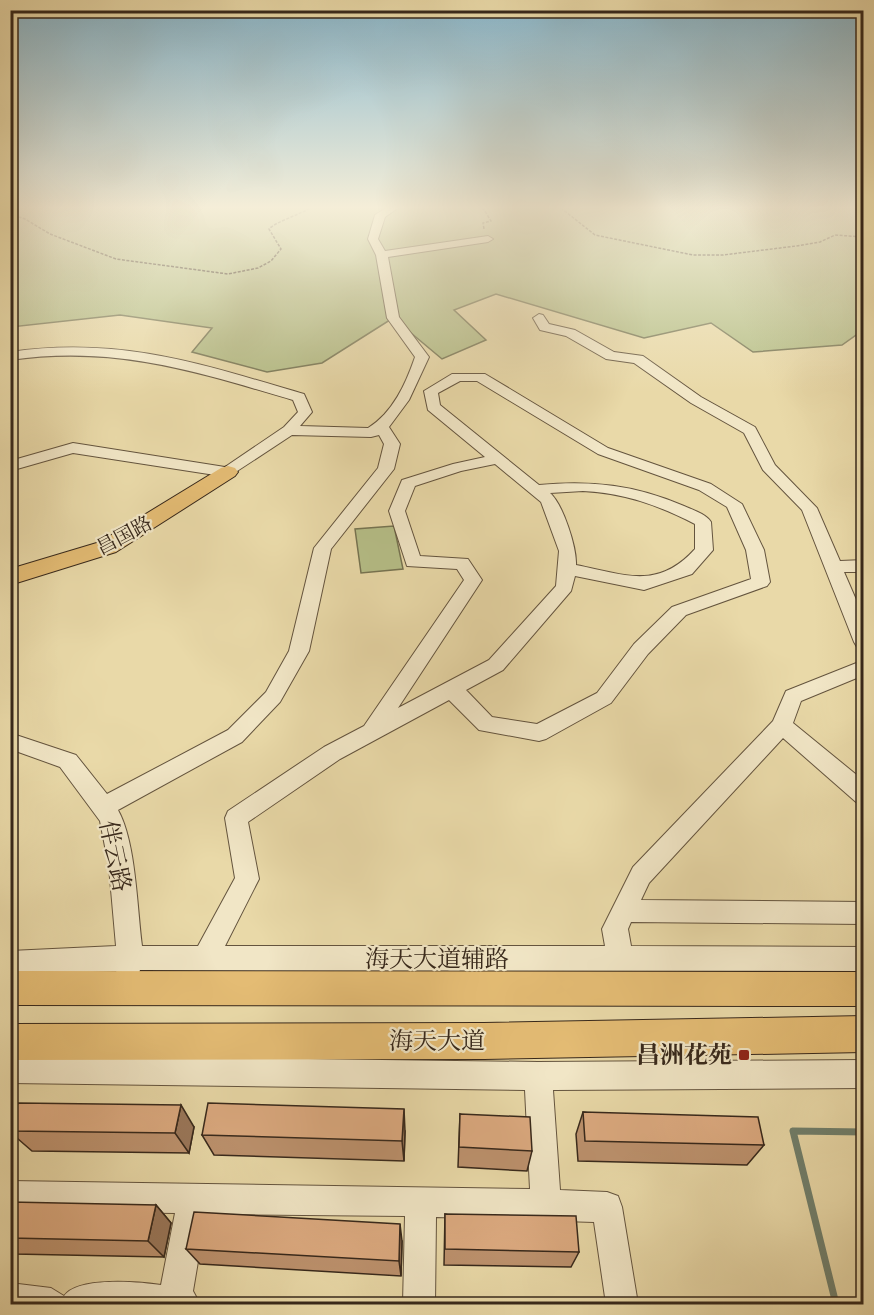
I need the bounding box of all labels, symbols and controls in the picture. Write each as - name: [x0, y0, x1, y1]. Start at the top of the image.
- street label: 昌国路: [92, 511, 156, 560]
- street label: 伴云路: [94, 818, 136, 894]
- street label: 海天大道辅路: [365, 945, 509, 973]
- street label: 海天大道: [389, 1027, 485, 1055]
- place label: 昌洲花苑: [636, 1041, 732, 1069]
- marker: 昌洲花苑: [737, 1048, 751, 1062]

